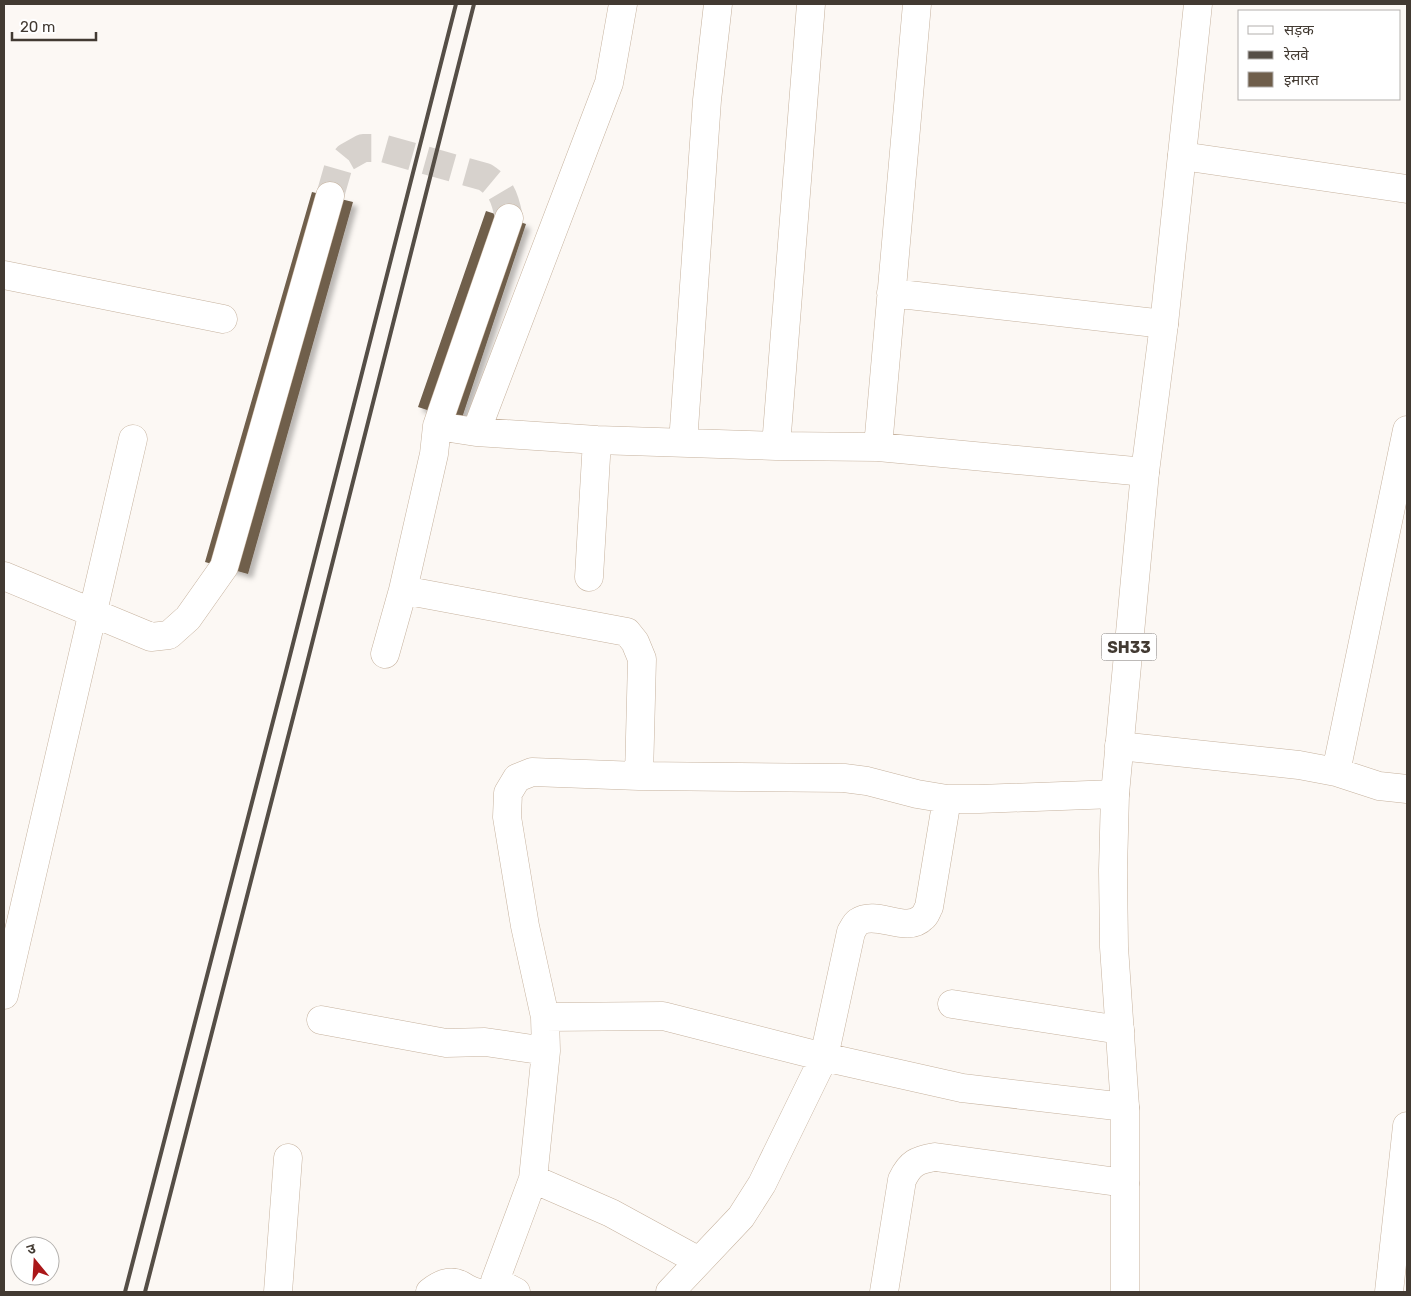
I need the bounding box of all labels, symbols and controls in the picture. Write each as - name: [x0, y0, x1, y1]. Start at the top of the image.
- scale bar: [12, 10, 96, 42]
- legend: [1238, 10, 1401, 100]
- text: 20 m: [20, 18, 55, 36]
- text: सड़क: [1284, 21, 1314, 39]
- text: रेलवे: [1283, 46, 1309, 64]
- text: इमारत: [1284, 71, 1319, 89]
- road number: SH33: [1102, 634, 1156, 660]
- north arrow: [10, 1236, 60, 1286]
- text: उ: [25, 1240, 38, 1258]

